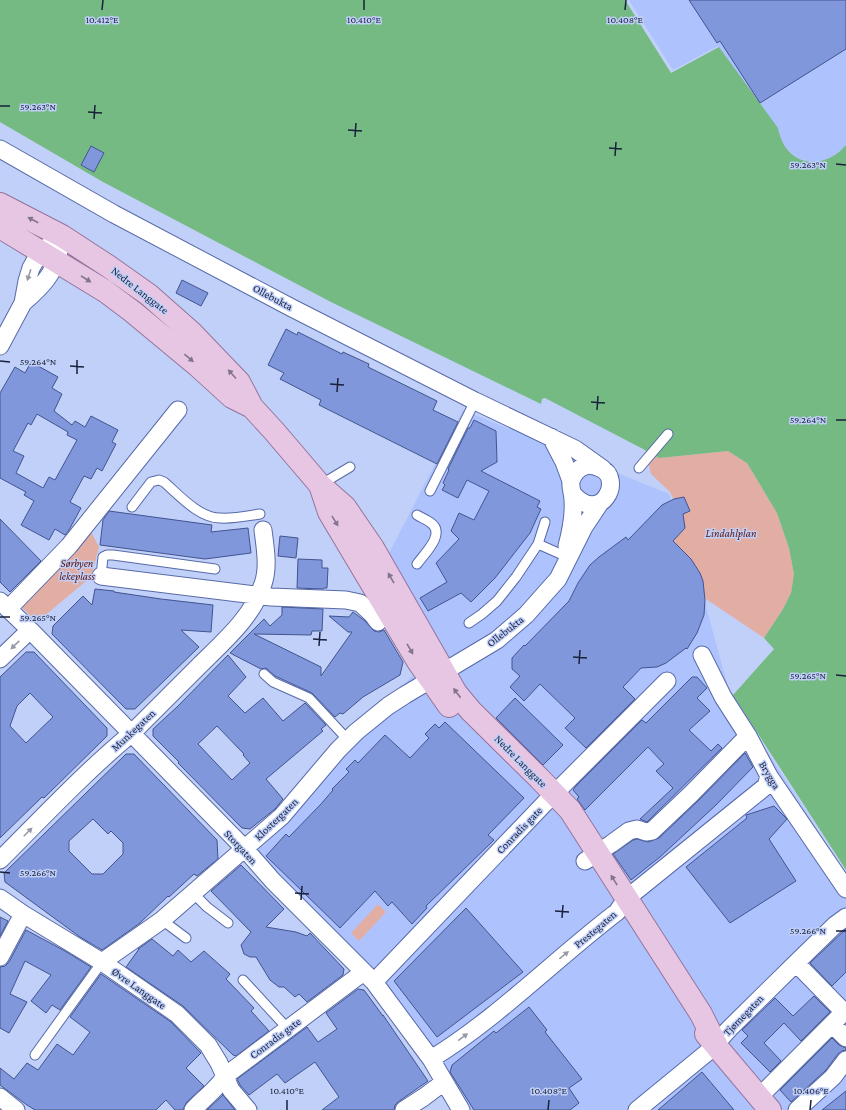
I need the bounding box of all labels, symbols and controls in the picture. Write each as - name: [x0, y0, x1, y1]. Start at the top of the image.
- text: 10.412°E: [86, 14, 119, 25]
- text: 10.410°E: [347, 14, 381, 25]
- text: 10.408°E: [607, 14, 643, 25]
- text: 59.263°N: [20, 101, 56, 112]
- text: 59.263°N: [790, 159, 826, 170]
- one-way arrow: [27, 217, 38, 223]
- street label: Nedre Langgate: [109, 264, 171, 317]
- one-way arrow: [26, 269, 32, 281]
- one-way arrow: [81, 275, 91, 283]
- street label: Ollebukta: [251, 282, 295, 312]
- one-way arrow: [183, 354, 194, 363]
- text: 59.264°N: [20, 356, 57, 367]
- one-way arrow: [228, 369, 237, 379]
- text: 59.264°N: [790, 414, 827, 425]
- one-way arrow: [331, 515, 338, 527]
- park label: Lindahlplan: [705, 527, 757, 540]
- park label: Sørbyen lekeplass: [59, 557, 95, 583]
- one-way arrow: [387, 572, 394, 584]
- text: 59.265°N: [20, 612, 56, 623]
- street label: Ollebukta: [484, 613, 526, 649]
- one-way arrow: [10, 640, 20, 649]
- one-way arrow: [407, 643, 414, 655]
- text: 59.265°N: [790, 670, 826, 681]
- one-way arrow: [453, 687, 461, 698]
- street label: Munkegaten: [109, 707, 158, 754]
- street label: Nedre Langgate: [492, 732, 550, 790]
- street label: Brygga: [756, 759, 783, 792]
- street label: Klostergaten: [252, 795, 301, 843]
- street label: Conradis gate: [494, 804, 545, 857]
- one-way arrow: [23, 827, 33, 837]
- street label: Storgaten: [221, 827, 260, 867]
- text: 59.266°N: [20, 867, 57, 878]
- one-way arrow: [610, 875, 618, 885]
- street label: Prestegaten: [571, 908, 619, 951]
- text: 59.266°N: [790, 925, 827, 936]
- one-way arrow: [558, 951, 569, 960]
- street label: Øvre Langgate: [109, 965, 169, 1012]
- street label: Tjømegaten: [720, 992, 766, 1039]
- street label: Conradis gate: [247, 1015, 303, 1062]
- one-way arrow: [458, 1033, 468, 1041]
- text: 10.410°E: [270, 1085, 304, 1096]
- text: 10.408°E: [531, 1085, 567, 1096]
- text: 10.406°E: [793, 1085, 829, 1096]

